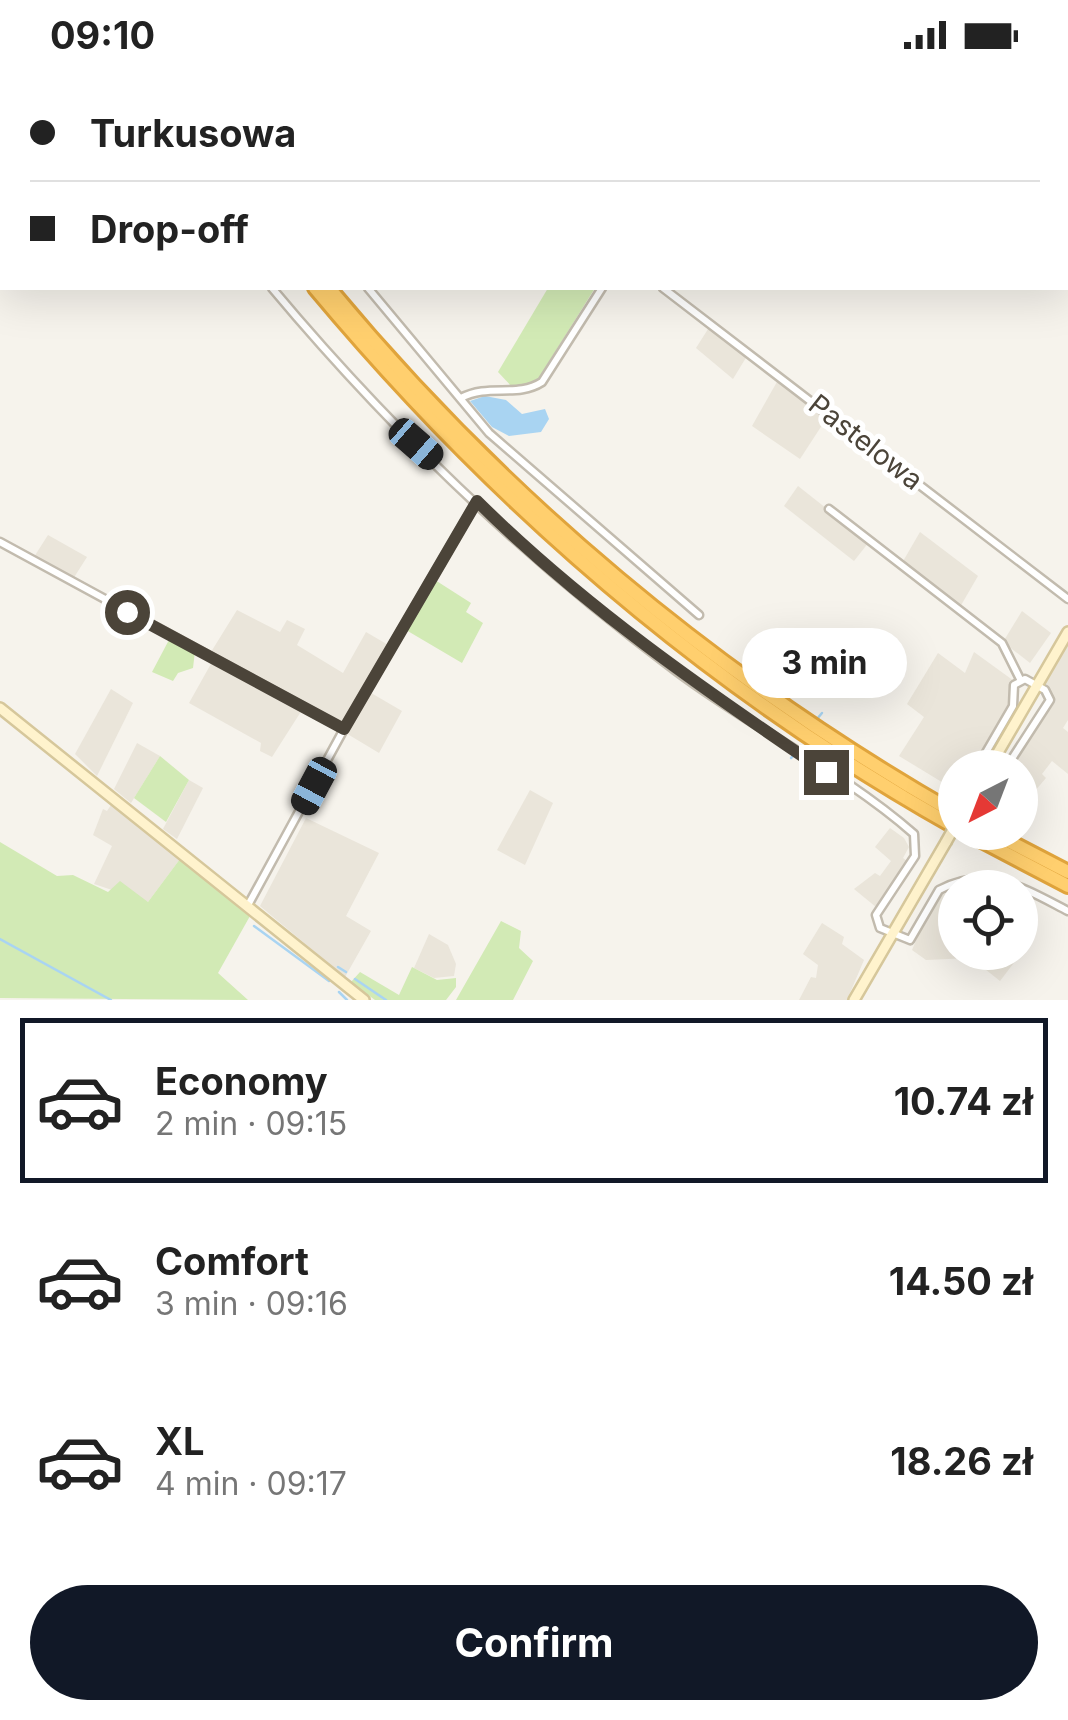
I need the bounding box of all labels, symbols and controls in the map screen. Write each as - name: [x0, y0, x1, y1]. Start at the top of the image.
- text: 09:10: [50, 12, 155, 58]
- text: Turkusowa: [90, 110, 296, 156]
- text: Drop-off: [90, 206, 249, 252]
- street label: Pastelowa: [802, 387, 930, 497]
- car: [384, 413, 448, 475]
- route start: [105, 590, 150, 635]
- callout: 3 min: [744, 627, 908, 697]
- text: 3 min: [781, 643, 868, 682]
- route end: [804, 750, 849, 795]
- north arrow: [938, 750, 1038, 850]
- map controls: [938, 750, 1038, 970]
- car: [287, 752, 341, 820]
- button: locate: [938, 870, 1038, 970]
- icon: car: [35, 1056, 125, 1146]
- text: Economy: [155, 1058, 328, 1104]
- text: 10.74 zł: [894, 1078, 1033, 1124]
- text: 2 min · 09:15: [155, 1104, 347, 1143]
- icon: car: [35, 1236, 125, 1326]
- text: Comfort: [155, 1238, 309, 1284]
- text: 14.50 zł: [889, 1258, 1033, 1304]
- text: 3 min · 09:16: [155, 1284, 348, 1323]
- icon: car: [35, 1416, 125, 1506]
- text: XL: [155, 1418, 205, 1464]
- text: 18.26 zł: [890, 1438, 1033, 1484]
- text: 4 min · 09:17: [155, 1464, 347, 1503]
- button: Confirm: [30, 1585, 1038, 1700]

